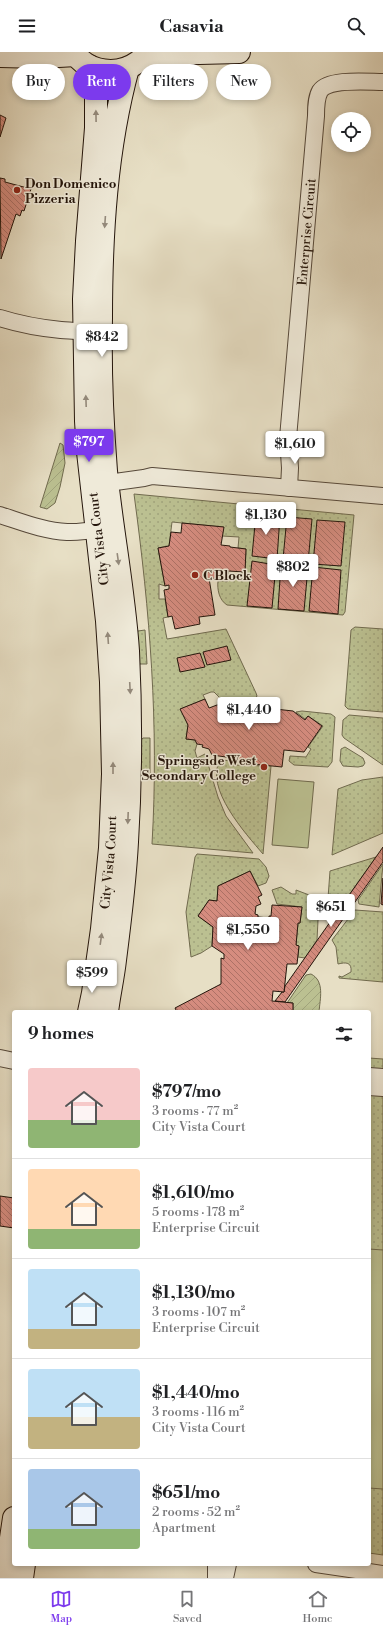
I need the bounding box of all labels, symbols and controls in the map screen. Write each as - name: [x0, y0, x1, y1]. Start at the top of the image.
- icon: menu: [16, 15, 38, 37]
- text: Casavia: [159, 15, 224, 38]
- icon: search: [345, 15, 367, 37]
- chip: Buy: [12, 64, 65, 100]
- chip: Rent: [73, 64, 131, 100]
- chip: Filters: [139, 64, 208, 100]
- chip: New: [216, 64, 271, 100]
- one-way arrow: [93, 109, 99, 122]
- map controls: [331, 112, 371, 152]
- button: locate: [331, 112, 371, 152]
- place label: Don Domenico Pizzeria: [25, 176, 117, 207]
- street label: Enterprise Circuit: [294, 177, 320, 286]
- marker: Don Domenico Pizzeria: [12, 185, 22, 195]
- one-way arrow: [101, 216, 108, 228]
- pin: $842: [78, 324, 126, 358]
- text: $842: [85, 329, 119, 345]
- one-way arrow: [82, 395, 89, 407]
- pin: $797: [65, 429, 113, 463]
- pin: $1,610: [262, 431, 328, 465]
- text: $797: [73, 434, 105, 450]
- text: $1,610: [274, 436, 316, 452]
- street label: City Vista Court: [85, 491, 113, 586]
- pin: $1,130: [233, 502, 299, 536]
- text: $1,130: [245, 507, 287, 523]
- one-way arrow: [115, 553, 121, 565]
- pin: $802: [269, 554, 317, 588]
- text: $802: [276, 559, 310, 575]
- place label: C Block: [203, 568, 252, 584]
- marker: C Block: [190, 570, 200, 580]
- one-way arrow: [104, 632, 111, 644]
- one-way arrow: [126, 682, 133, 694]
- pin: $1,440: [216, 697, 282, 731]
- text: $1,440: [226, 702, 272, 718]
- place label: Springside West Secondary College: [142, 753, 256, 784]
- one-way arrow: [110, 761, 116, 774]
- marker: Springside West Secondary College: [259, 762, 269, 772]
- one-way arrow: [125, 812, 131, 825]
- street label: City Vista Court: [97, 815, 120, 910]
- pin: $651: [307, 894, 355, 928]
- text: $651: [316, 899, 346, 915]
- pin: $1,550: [215, 917, 281, 951]
- text: $1,550: [226, 922, 270, 938]
- one-way arrow: [98, 933, 104, 945]
- pin: $599: [68, 960, 116, 994]
- text: $599: [76, 965, 108, 981]
- text: 9 homes: [28, 1023, 94, 1045]
- icon: filters: [333, 1023, 355, 1045]
- text: $797/mo: [152, 1081, 221, 1103]
- icon: home: [60, 1084, 108, 1132]
- text: 3 rooms · 77 m²: [152, 1103, 238, 1119]
- text: City Vista Court: [152, 1119, 246, 1135]
- text: $1,610/mo: [152, 1182, 235, 1204]
- icon: home: [60, 1185, 108, 1233]
- text: 5 rooms · 178 m²: [152, 1204, 244, 1220]
- text: Enterprise Circuit: [152, 1220, 260, 1236]
- text: $1,130/mo: [152, 1282, 235, 1304]
- icon: home: [60, 1285, 108, 1333]
- text: 3 rooms · 107 m²: [152, 1304, 245, 1320]
- text: Enterprise Circuit: [152, 1320, 260, 1336]
- text: $1,440/mo: [152, 1382, 240, 1404]
- icon: home: [60, 1385, 108, 1433]
- text: 3 rooms · 116 m²: [152, 1404, 244, 1420]
- text: City Vista Court: [152, 1420, 246, 1436]
- text: $651/mo: [152, 1482, 220, 1504]
- icon: home: [60, 1485, 108, 1533]
- text: 2 rooms · 52 m²: [152, 1504, 240, 1520]
- text: Apartment: [152, 1520, 216, 1536]
- tab: Map: [50, 1588, 72, 1626]
- tab: Saved: [173, 1588, 202, 1626]
- tab: Home: [302, 1588, 333, 1626]

